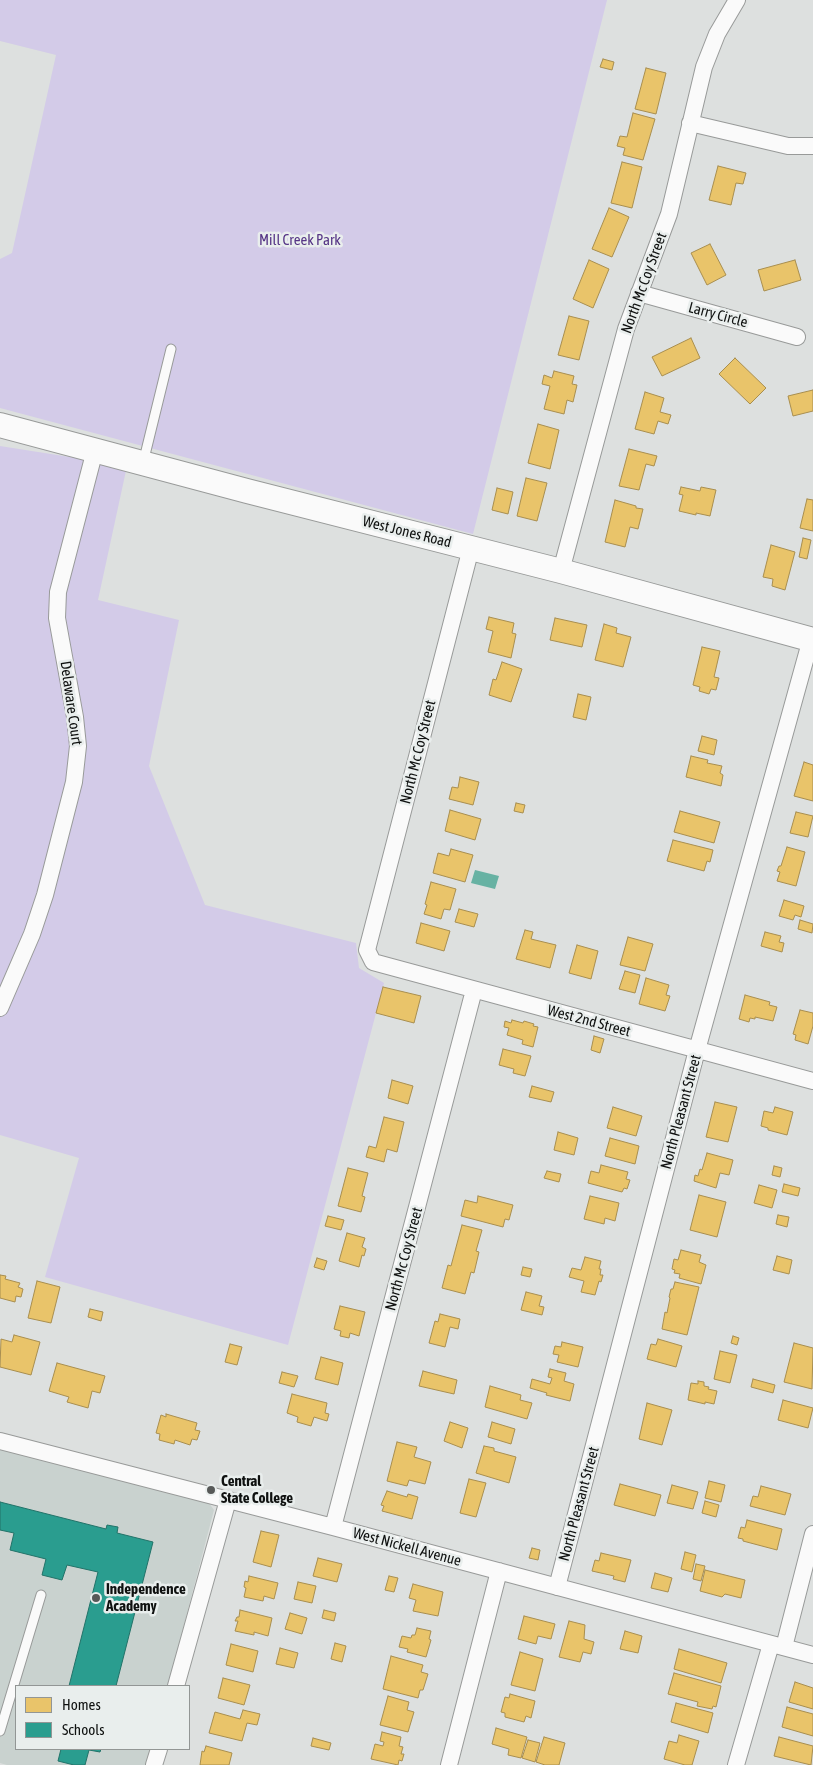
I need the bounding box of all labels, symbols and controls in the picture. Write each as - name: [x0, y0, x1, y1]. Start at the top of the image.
- street label: North Mc Coy Street: [617, 230, 671, 336]
- park label: Mill Creek Park: [259, 231, 341, 249]
- street label: Larry Circle: [686, 298, 750, 332]
- street label: West Jones Road: [361, 512, 453, 552]
- street label: Delaware Court: [56, 660, 86, 746]
- street label: North Mc Coy Street: [396, 698, 440, 806]
- street label: West 2nd Street: [545, 1001, 633, 1041]
- street label: North Pleasant Street: [657, 1053, 705, 1171]
- street label: North Mc Coy Street: [382, 1205, 426, 1313]
- street label: North Pleasant Street: [555, 1445, 603, 1563]
- place label: Central State College: [221, 1472, 293, 1507]
- marker: Central State College: [205, 1484, 217, 1496]
- street label: West Nickell Avenue: [351, 1524, 463, 1570]
- place label: Independence Academy: [106, 1580, 186, 1615]
- marker: Independence Academy: [90, 1592, 102, 1604]
- legend: [15, 1685, 190, 1750]
- text: Homes: [62, 1696, 101, 1713]
- text: Schools: [62, 1721, 105, 1738]

